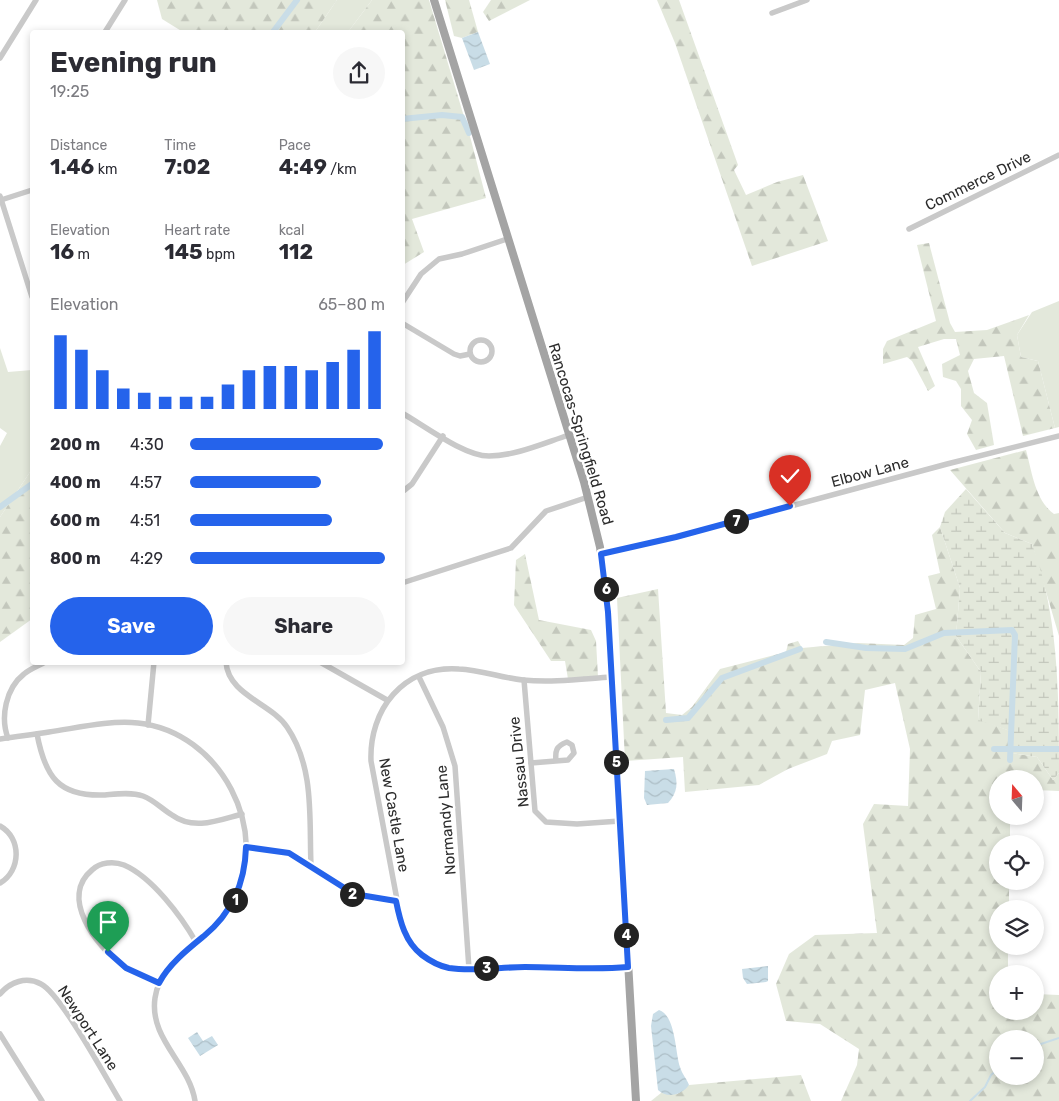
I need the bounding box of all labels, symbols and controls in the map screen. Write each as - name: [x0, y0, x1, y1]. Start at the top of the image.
- text: Evening run: [50, 46, 217, 79]
- button: share: [333, 47, 385, 99]
- text: 19:25: [50, 82, 89, 101]
- text: Distance: [50, 137, 107, 154]
- text: Time: [164, 137, 196, 154]
- text: Pace: [279, 137, 311, 154]
- street label: Commerce Drive: [922, 148, 1034, 214]
- text: 1.46: [50, 154, 94, 179]
- text: 7:02: [164, 154, 210, 179]
- text: 4:49: [279, 154, 327, 179]
- text: km: [94, 161, 117, 178]
- text: /km: [327, 161, 357, 178]
- text: Elevation: [50, 222, 110, 239]
- text: Heart rate: [164, 222, 230, 239]
- text: kcal: [279, 222, 304, 239]
- text: 16: [50, 239, 74, 264]
- text: 145: [164, 239, 203, 264]
- text: 112: [279, 239, 313, 264]
- text: m: [74, 246, 90, 263]
- text: bpm: [203, 246, 235, 263]
- text: Elevation: [50, 295, 119, 314]
- text: 65–80 m: [318, 295, 385, 314]
- street label: Rancocas-Springfield Road: [545, 341, 617, 527]
- text: 200 m: [50, 435, 100, 454]
- text: 4:30: [130, 435, 164, 454]
- street label: Elbow Lane: [829, 453, 911, 491]
- pin: [769, 455, 811, 506]
- icon: check: [776, 462, 804, 490]
- text: 400 m: [50, 473, 101, 492]
- text: 4:57: [130, 473, 162, 492]
- pin: 7: [724, 508, 748, 534]
- text: 600 m: [50, 511, 100, 530]
- text: 4:51: [130, 511, 160, 530]
- text: 7: [732, 513, 741, 530]
- text: 800 m: [50, 549, 101, 568]
- text: 4:29: [130, 549, 163, 568]
- pin: 6: [594, 576, 618, 602]
- text: 6: [602, 581, 611, 598]
- button: Save: [50, 597, 213, 655]
- button: Share: [223, 597, 385, 655]
- street label: Nassau Drive: [505, 716, 533, 808]
- pin: 5: [604, 750, 628, 774]
- text: 5: [612, 754, 621, 771]
- street label: New Castle Lane: [375, 756, 413, 874]
- street label: Normandy Lane: [432, 764, 460, 876]
- north arrow: [989, 770, 1044, 825]
- map controls: [989, 770, 1044, 1085]
- button: locate: [989, 835, 1044, 890]
- pin: 2: [340, 882, 364, 906]
- text: 2: [348, 886, 357, 903]
- pin: 1: [222, 888, 248, 912]
- text: 1: [232, 892, 239, 909]
- button: layers: [989, 900, 1044, 955]
- pin: [87, 901, 129, 952]
- icon: arrive: [94, 908, 122, 936]
- pin: 4: [614, 922, 638, 948]
- text: 4: [622, 927, 631, 944]
- pin: 3: [474, 956, 498, 980]
- text: 3: [482, 960, 491, 977]
- button: +: [989, 965, 1044, 1020]
- street label: Newport Lane: [54, 982, 122, 1074]
- button: −: [989, 1030, 1044, 1085]

